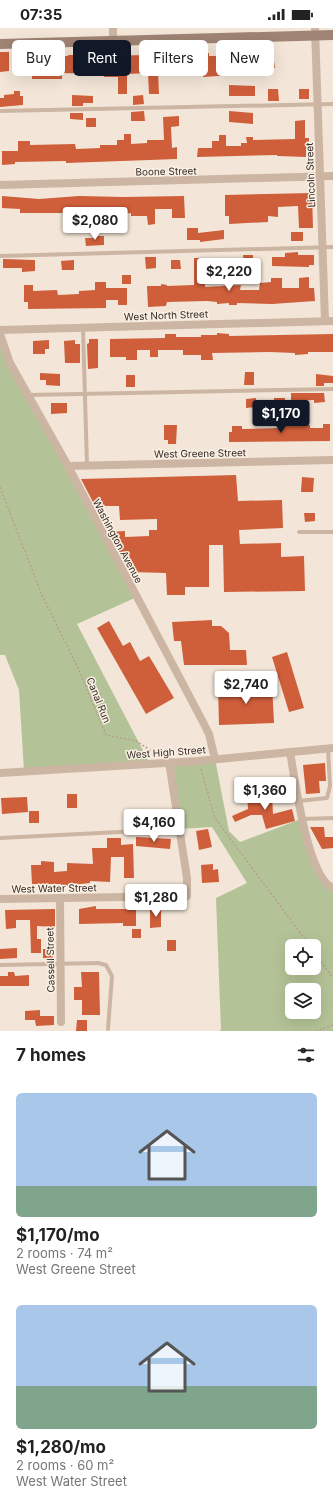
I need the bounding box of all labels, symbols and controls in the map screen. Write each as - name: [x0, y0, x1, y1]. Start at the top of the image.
- text: 07:35: [20, 5, 62, 24]
- chip: Buy: [12, 40, 65, 76]
- chip: Rent: [73, 40, 131, 76]
- chip: Filters: [139, 40, 208, 76]
- chip: New: [216, 40, 274, 76]
- street label: Lincoln Street: [303, 142, 317, 208]
- street label: Boone Street: [135, 164, 197, 178]
- pin: $2,080: [62, 207, 128, 241]
- text: $2,080: [72, 212, 118, 228]
- pin: $2,220: [196, 258, 262, 292]
- text: $2,220: [206, 263, 252, 279]
- street label: West North Street: [124, 308, 209, 322]
- pin: $1,170: [248, 400, 314, 434]
- text: $1,170: [261, 405, 301, 421]
- street label: West Greene Street: [154, 446, 247, 460]
- street label: Washington Avenue: [91, 497, 145, 585]
- pin: $2,740: [213, 671, 279, 705]
- street label: Canal Run: [84, 676, 114, 725]
- text: $2,740: [223, 676, 269, 692]
- street label: West High Street: [126, 743, 207, 761]
- pin: $1,360: [232, 777, 298, 811]
- text: $1,360: [243, 782, 287, 798]
- pin: $4,160: [121, 809, 187, 843]
- text: $4,160: [133, 814, 175, 830]
- street label: West Water Street: [11, 881, 97, 895]
- pin: $1,280: [123, 884, 189, 918]
- text: $1,280: [134, 889, 178, 905]
- street label: Cassell Street: [43, 927, 57, 993]
- map controls: [285, 939, 321, 1019]
- button: locate: [285, 939, 321, 975]
- button: layers: [285, 983, 321, 1019]
- icon: filters: [295, 1044, 317, 1066]
- text: 7 homes: [16, 1045, 86, 1065]
- icon: home: [131, 1119, 203, 1191]
- text: $1,170/mo: [16, 1225, 100, 1245]
- text: 2 rooms · 74 m²: [16, 1245, 113, 1261]
- text: West Greene Street: [16, 1261, 136, 1277]
- icon: home: [131, 1331, 203, 1403]
- text: $1,280/mo: [16, 1437, 106, 1457]
- text: 2 rooms · 60 m²: [16, 1457, 114, 1473]
- text: West Water Street: [16, 1473, 127, 1489]

